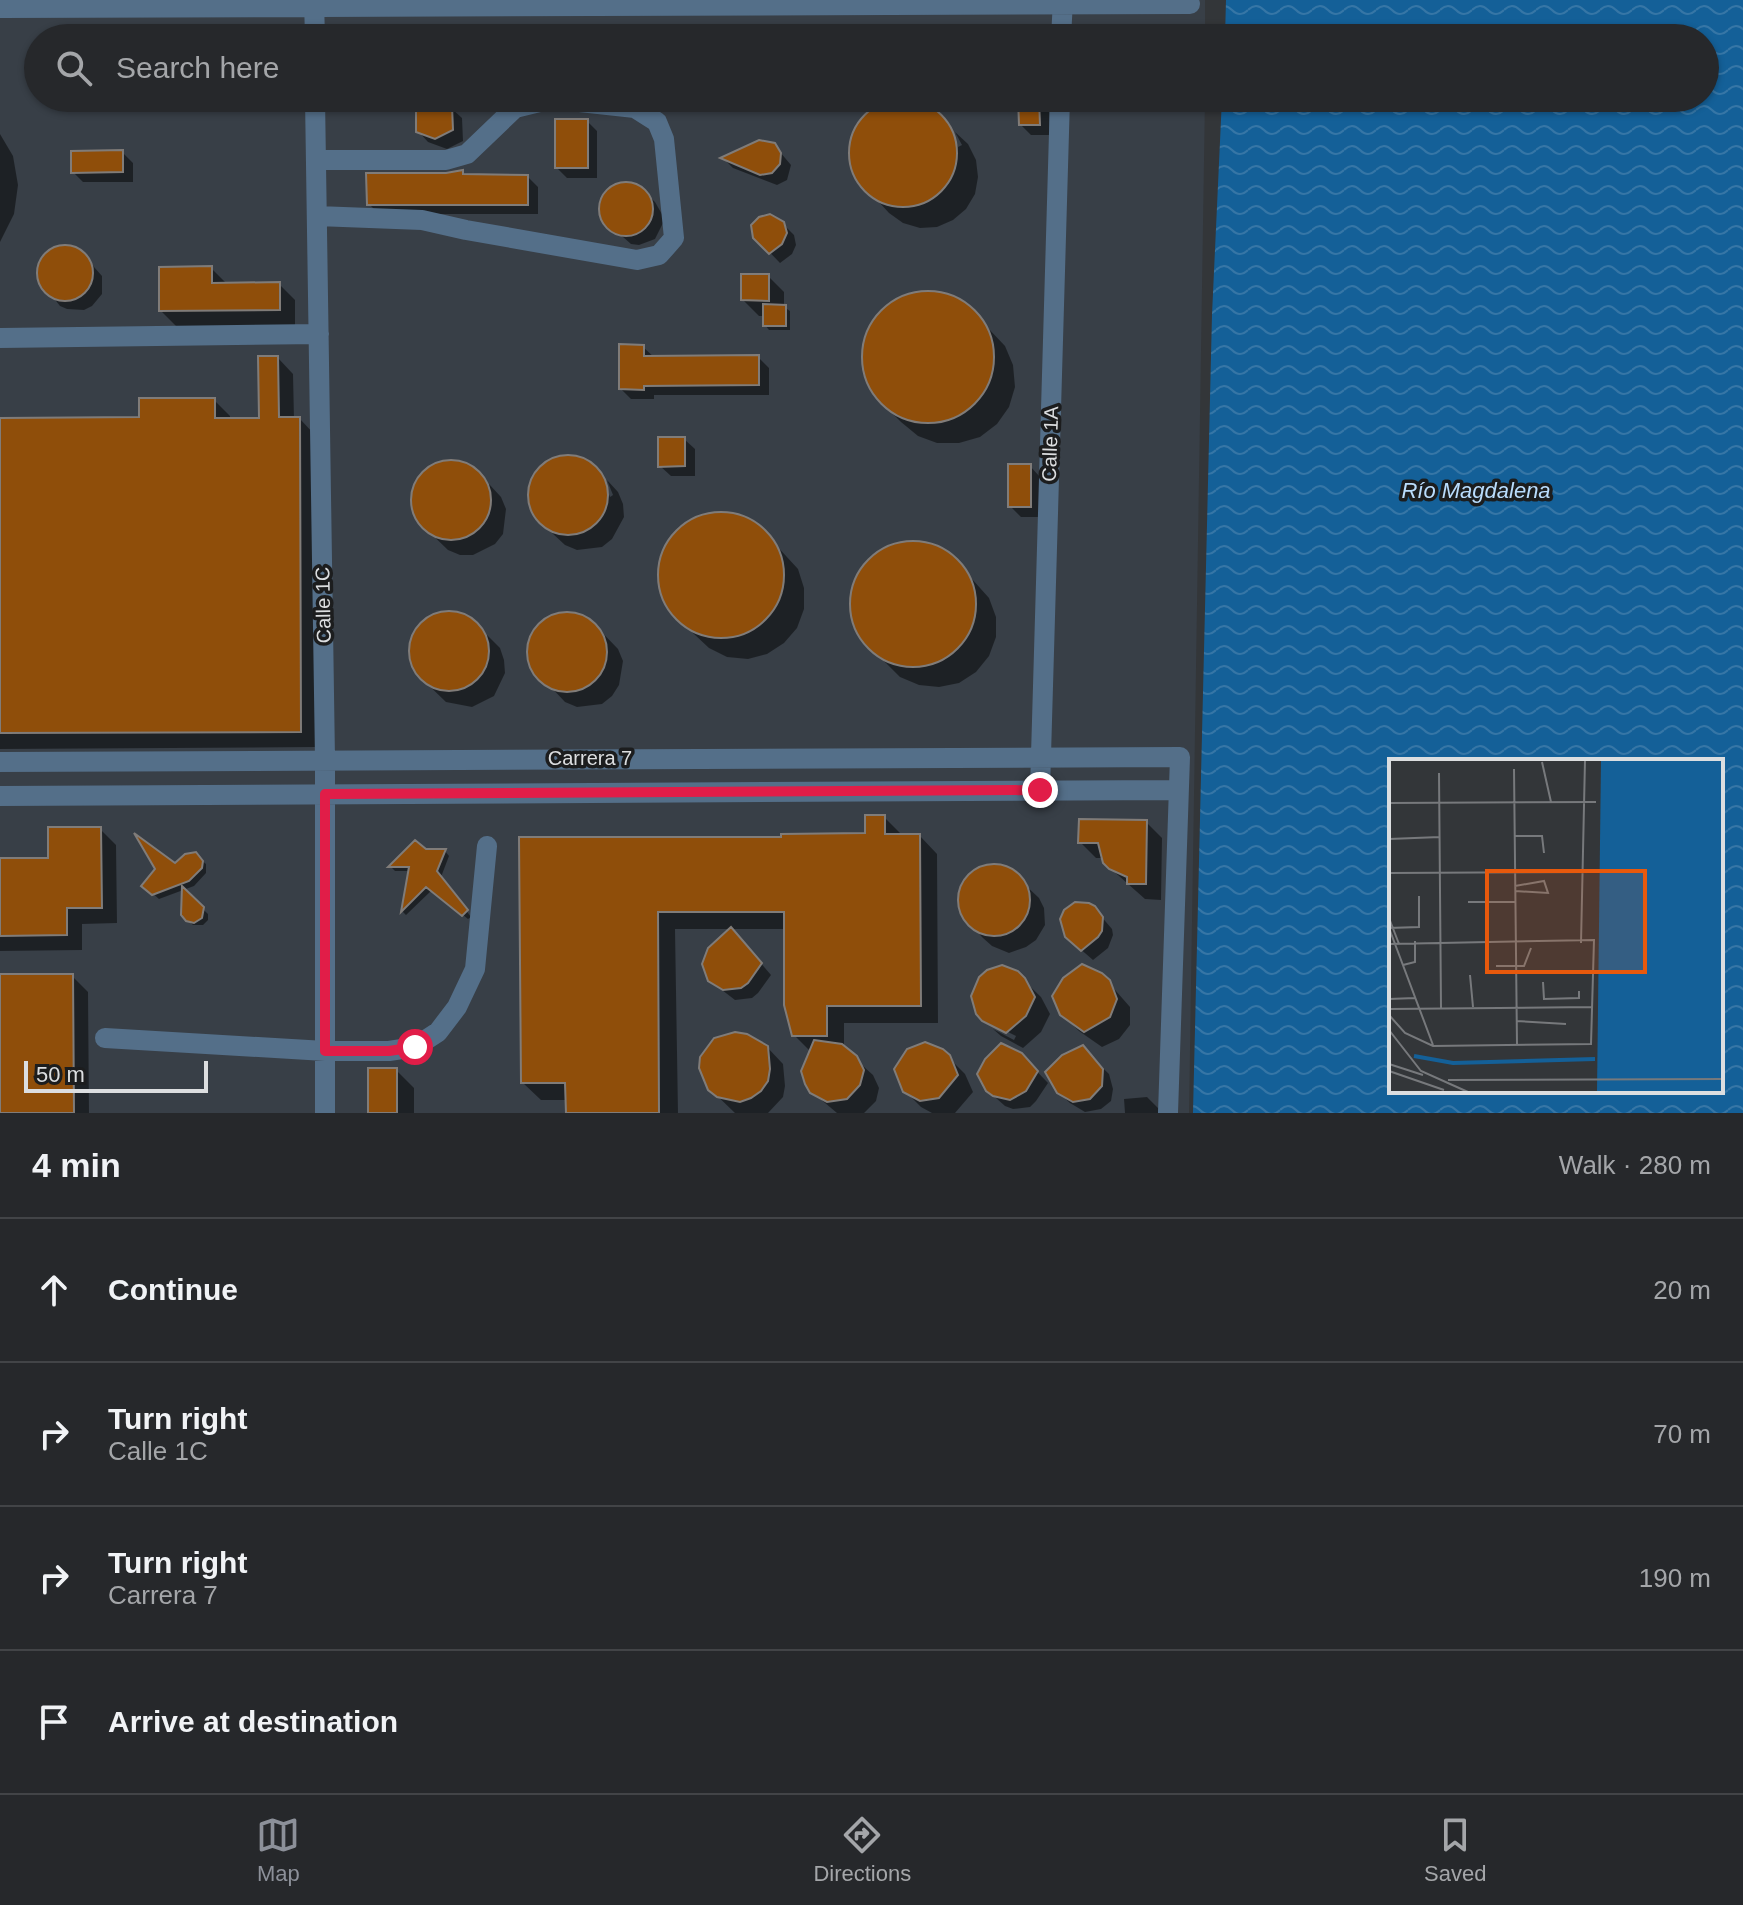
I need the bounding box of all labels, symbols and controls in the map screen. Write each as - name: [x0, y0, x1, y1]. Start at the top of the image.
- search box: [24, 24, 1719, 112]
- icon: search: [52, 46, 96, 90]
- text: Search here: [116, 51, 279, 84]
- street label: Calle 1A: [1038, 405, 1062, 482]
- water label: Río Magdalena: [1401, 478, 1551, 503]
- street label: Calle 1C: [311, 566, 335, 644]
- street label: Carrera 7: [548, 747, 632, 769]
- inset map: [1389, 759, 1723, 1093]
- route end: [1022, 772, 1058, 808]
- route start: [397, 1029, 433, 1065]
- scale bar: [24, 1057, 208, 1093]
- text: 50 m: [36, 1062, 85, 1087]
- text: 4 min: [32, 1146, 121, 1184]
- text: Walk · 280 m: [1559, 1150, 1711, 1180]
- icon: ahead: [32, 1268, 76, 1312]
- text: Continue: [108, 1273, 238, 1306]
- text: 20 m: [1653, 1275, 1711, 1305]
- text: Turn right: [108, 1402, 247, 1435]
- icon: right: [32, 1412, 76, 1456]
- text: 70 m: [1653, 1419, 1711, 1449]
- text: Calle 1C: [108, 1436, 208, 1466]
- text: Turn right: [108, 1546, 247, 1579]
- icon: right: [32, 1556, 76, 1600]
- text: 190 m: [1639, 1563, 1711, 1593]
- text: Carrera 7: [108, 1580, 218, 1610]
- icon: arrive: [32, 1700, 76, 1744]
- text: Arrive at destination: [108, 1705, 398, 1738]
- tab: Map: [256, 1813, 300, 1887]
- tab: Directions: [813, 1813, 911, 1887]
- tab: Saved: [1424, 1813, 1487, 1887]

